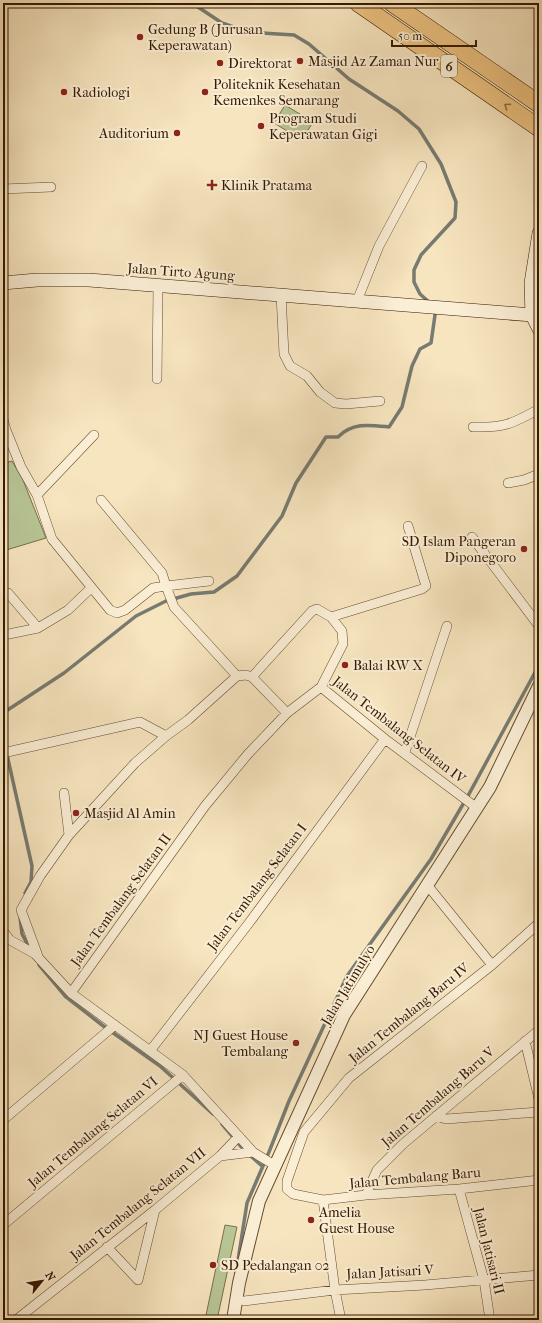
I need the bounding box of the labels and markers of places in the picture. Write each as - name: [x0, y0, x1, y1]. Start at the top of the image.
- place label: Gedung B (Jurusan Keperawatan): [148, 21, 263, 54]
- marker: Gedung B (Jurusan Keperawatan): [135, 32, 145, 42]
- place label: Masjid Az Zaman Nur: [308, 53, 438, 70]
- place label: Direktorat: [228, 55, 292, 72]
- marker: Masjid Az Zaman Nur: [295, 56, 305, 66]
- marker: Direktorat: [215, 58, 225, 68]
- place label: Politeknik Kesehatan Kemenkes Semarang: [213, 76, 340, 109]
- place label: Radiologi: [72, 84, 130, 101]
- marker: Radiologi: [59, 87, 69, 97]
- marker: Politeknik Kesehatan Kemenkes Semarang: [200, 87, 210, 97]
- place label: Program Studi Keperawatan Gigi: [269, 110, 378, 143]
- marker: Program Studi Keperawatan Gigi: [256, 121, 266, 131]
- place label: Auditorium: [98, 125, 169, 142]
- marker: Auditorium: [172, 128, 182, 138]
- place label: Klinik Pratama: [221, 177, 313, 194]
- marker: Klinik Pratama: [206, 179, 218, 191]
- place label: SD Islam Pangeran Diponegoro: [402, 533, 516, 566]
- marker: SD Islam Pangeran Diponegoro: [519, 544, 529, 554]
- place label: Balai RW X: [353, 657, 423, 674]
- marker: Balai RW X: [340, 660, 350, 670]
- place label: Masjid Al Amin: [84, 805, 176, 822]
- marker: Masjid Al Amin: [71, 808, 81, 818]
- place label: NJ Guest House Tembalang: [193, 1027, 289, 1060]
- marker: NJ Guest House Tembalang: [291, 1038, 301, 1048]
- place label: Amelia Guest House: [318, 1204, 395, 1237]
- marker: Amelia Guest House: [306, 1215, 316, 1225]
- place label: SD Pedalangan 02: [221, 1257, 330, 1274]
- marker: SD Pedalangan 02: [208, 1260, 218, 1270]

